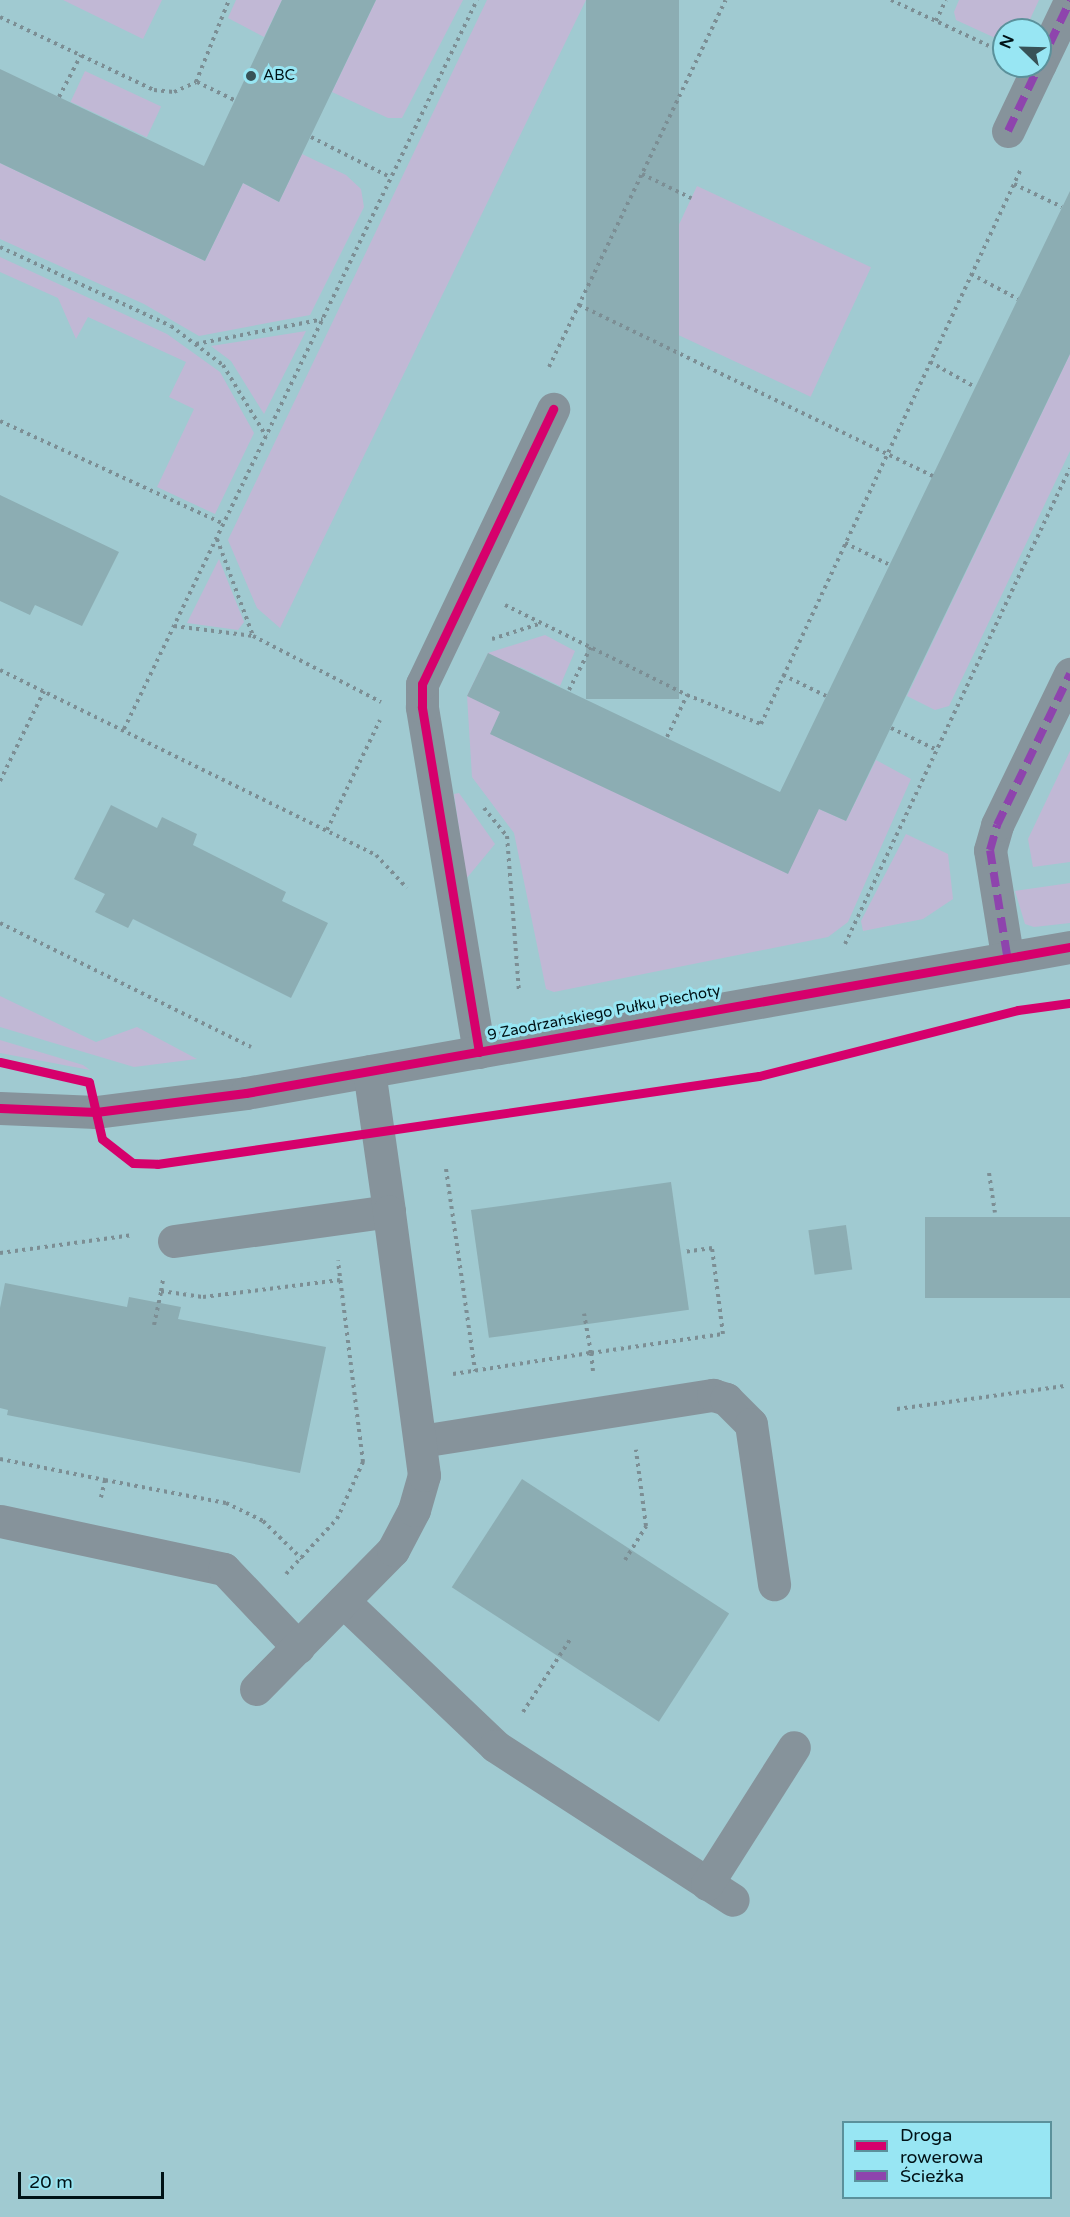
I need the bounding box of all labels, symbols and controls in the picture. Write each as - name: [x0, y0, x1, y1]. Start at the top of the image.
- north arrow: [992, 18, 1052, 78]
- text: N: [996, 32, 1019, 52]
- place label: ABC: [263, 67, 295, 85]
- marker: ABC: [244, 69, 258, 83]
- street label: 9 Zaodrzańskiego Pułku Piechoty: [486, 982, 722, 1044]
- legend: [842, 2121, 1052, 2199]
- text: Droga rowerowa: [900, 2124, 983, 2168]
- scale bar: [21, 2160, 166, 2198]
- text: Ścieżka: [900, 2165, 964, 2187]
- text: 20 m: [29, 2171, 73, 2193]

